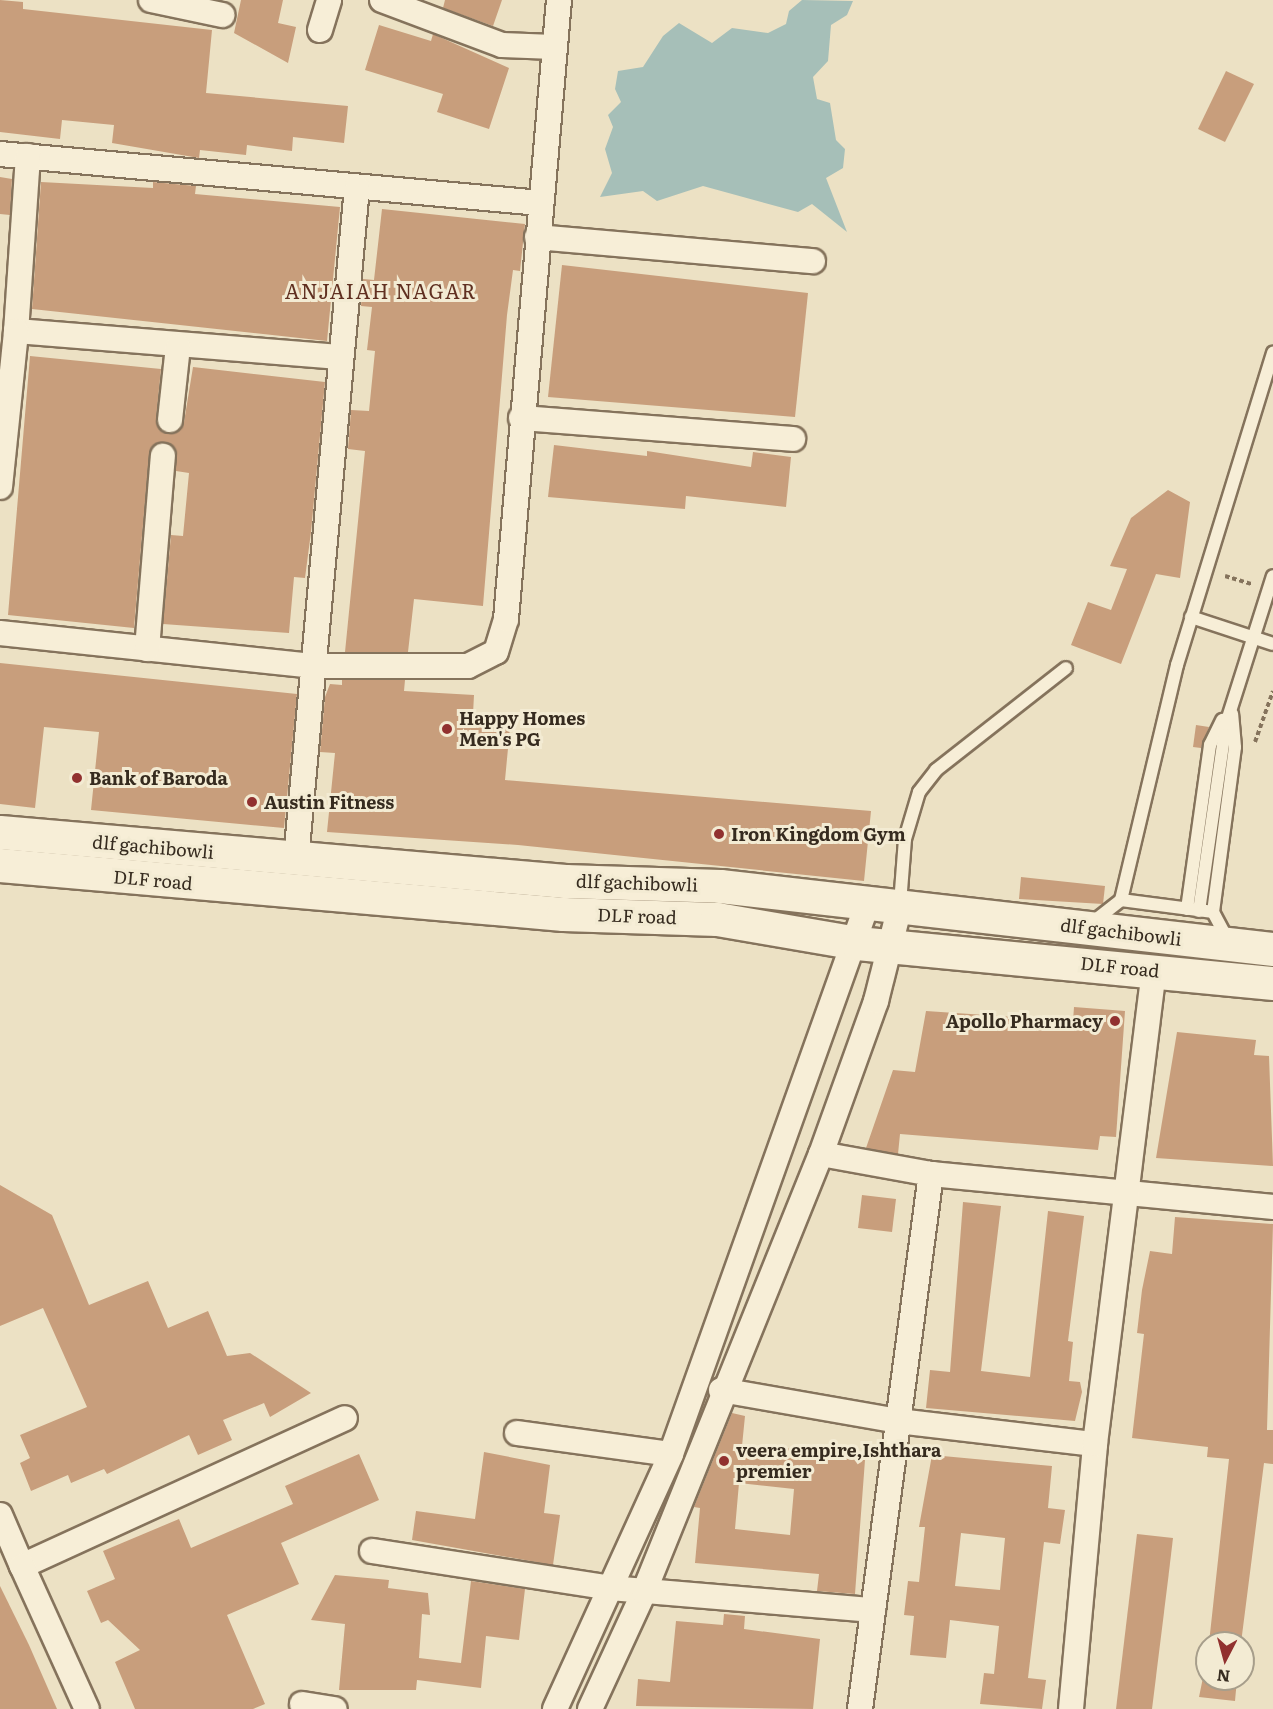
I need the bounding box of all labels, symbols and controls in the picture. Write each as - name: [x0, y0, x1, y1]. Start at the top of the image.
- district label: ANJAIAH NAGAR: [285, 278, 477, 302]
- place label: Happy Homes Men's PG: [459, 708, 585, 750]
- marker: Happy Homes Men's PG: [440, 722, 454, 736]
- place label: Bank of Baroda: [89, 767, 228, 789]
- marker: Bank of Baroda: [70, 771, 84, 785]
- place label: Austin Fitness: [264, 791, 394, 813]
- marker: Austin Fitness: [245, 795, 259, 809]
- place label: Iron Kingdom Gym: [731, 823, 906, 845]
- marker: Iron Kingdom Gym: [712, 827, 726, 841]
- street label: dlf gachibowli: [91, 831, 215, 863]
- street label: DLF road: [113, 866, 193, 894]
- street label: dlf gachibowli: [576, 870, 698, 896]
- street label: DLF road: [597, 904, 677, 928]
- street label: dlf gachibowli: [1059, 914, 1183, 950]
- street label: DLF road: [1079, 952, 1161, 982]
- place label: Apollo Pharmacy: [946, 1010, 1103, 1032]
- marker: Apollo Pharmacy: [1108, 1014, 1122, 1028]
- place label: veera empire,Ishthara premier: [736, 1440, 941, 1482]
- marker: veera empire,Ishthara premier: [717, 1454, 731, 1468]
- north arrow: [1195, 1631, 1255, 1691]
- text: N: [1215, 1664, 1231, 1690]

